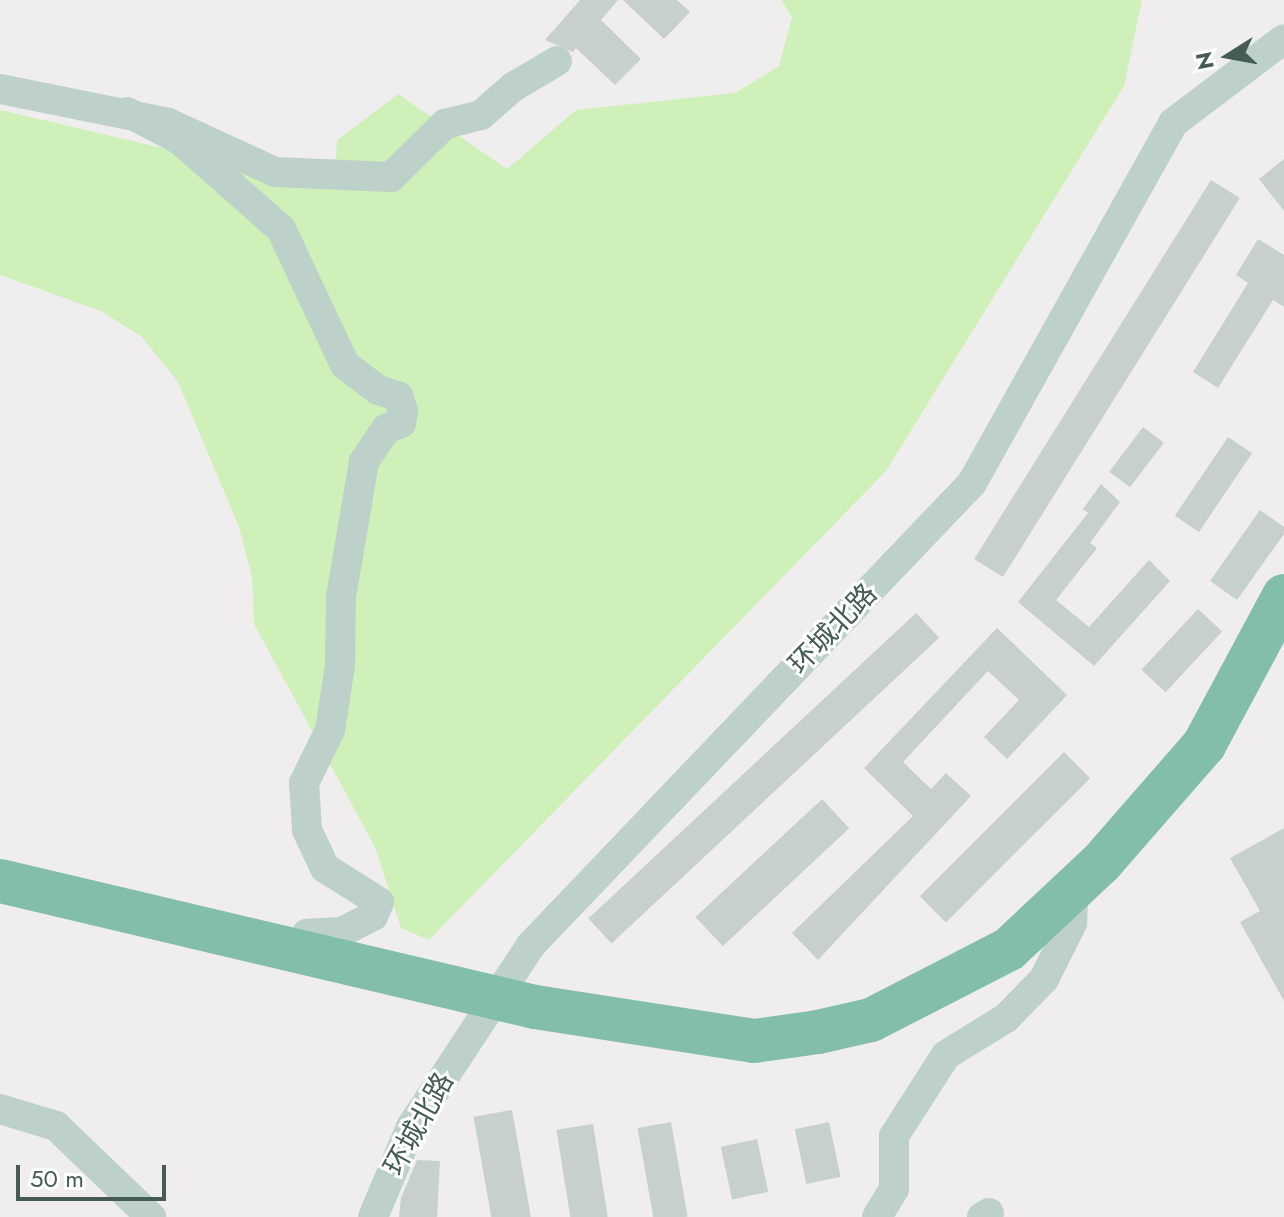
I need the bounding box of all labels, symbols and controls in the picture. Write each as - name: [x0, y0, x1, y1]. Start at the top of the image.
- north arrow: [1188, 16, 1268, 96]
- text: N: [1187, 49, 1222, 72]
- street label: 环城北路: [782, 577, 884, 681]
- street label: 环城北路: [377, 1067, 461, 1181]
- scale bar: [20, 1149, 170, 1199]
- text: 50 m: [30, 1161, 84, 1196]

